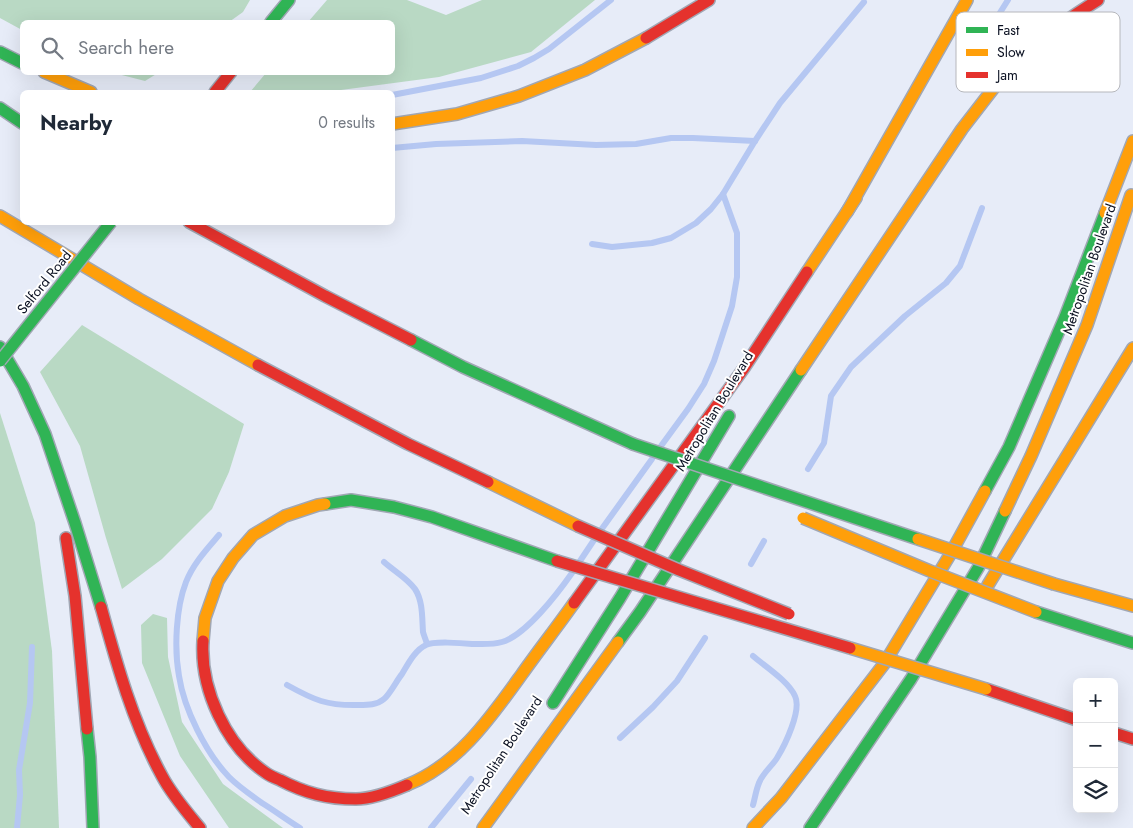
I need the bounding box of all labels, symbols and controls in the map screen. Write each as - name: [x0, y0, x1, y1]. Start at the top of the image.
- legend: [956, 12, 1120, 92]
- search box: [20, 20, 395, 75]
- text: Fast: [997, 20, 1020, 40]
- icon: search: [38, 34, 66, 62]
- text: Search here: [78, 34, 174, 61]
- text: Slow: [997, 42, 1025, 62]
- text: Jam: [995, 65, 1018, 85]
- text: Nearby: [40, 108, 112, 138]
- text: 0 results: [318, 111, 375, 134]
- street label: Metropolitan Boulevard: [1057, 201, 1121, 337]
- street label: Selford Road: [12, 246, 76, 318]
- street label: Metropolitan Boulevard: [670, 347, 758, 475]
- map controls: [1073, 678, 1118, 813]
- button: +: [1073, 678, 1118, 723]
- street label: Metropolitan Boulevard: [455, 692, 547, 818]
- button: −: [1073, 723, 1118, 768]
- button: layers: [1073, 768, 1118, 813]

